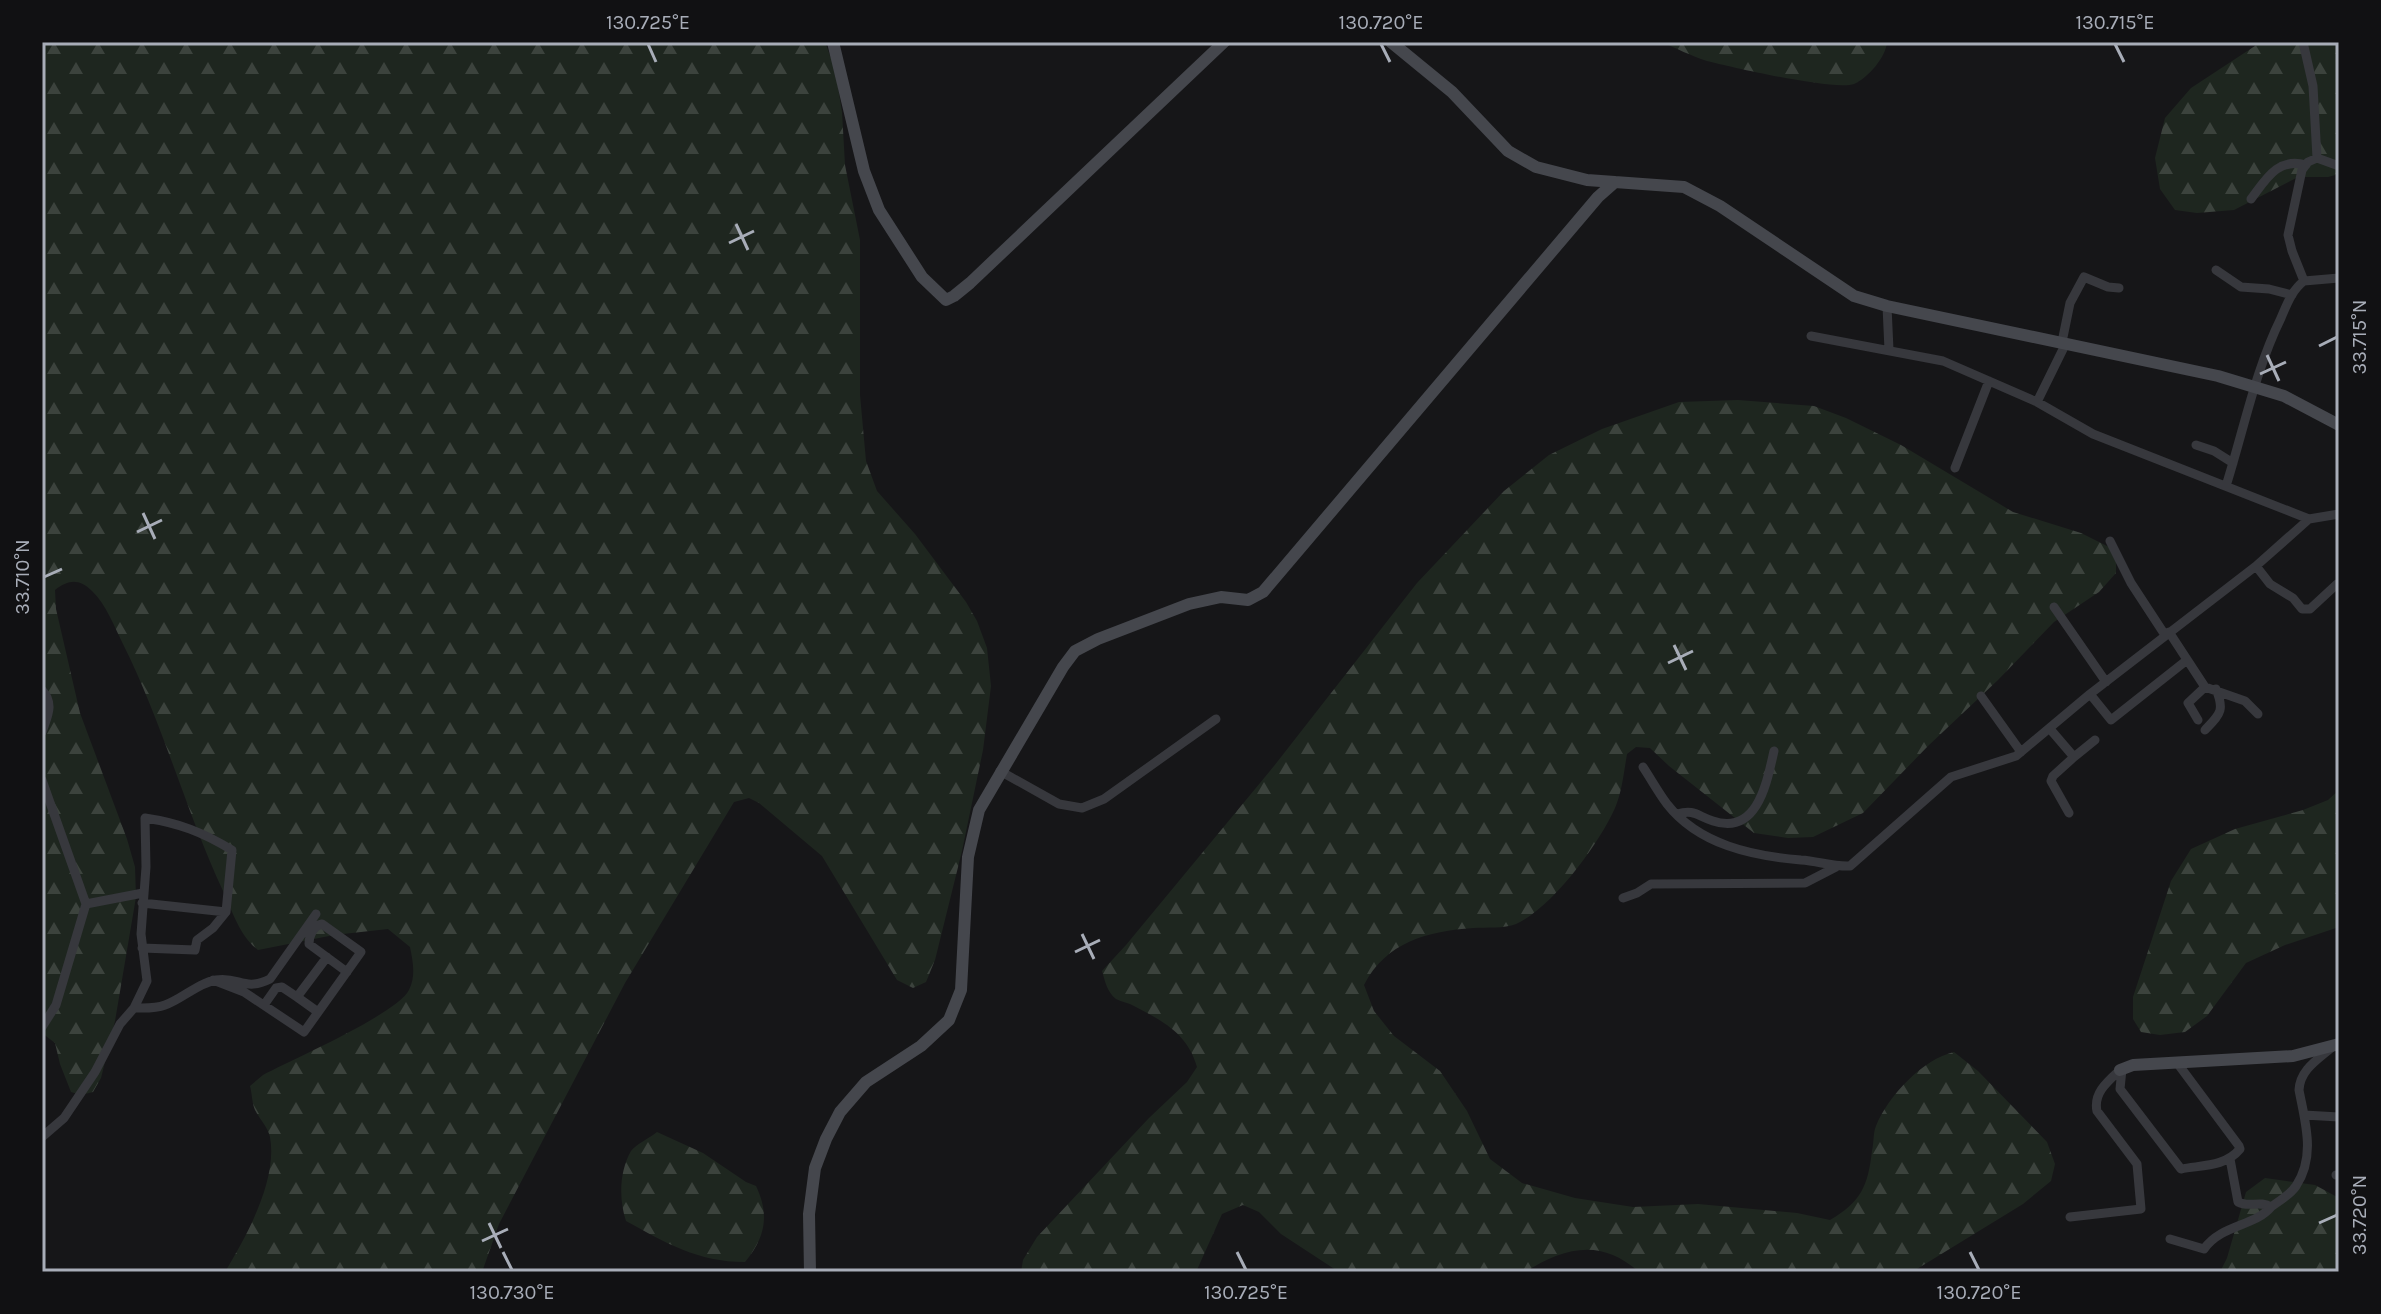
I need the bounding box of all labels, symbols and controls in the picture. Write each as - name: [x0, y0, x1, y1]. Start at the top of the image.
- text: 130.725°E: [606, 11, 690, 34]
- text: 130.720°E: [1339, 11, 1423, 34]
- text: 130.715°E: [2075, 11, 2155, 34]
- text: 33.715°N: [2348, 300, 2371, 374]
- text: 33.710°N: [11, 539, 34, 615]
- text: 33.720°N: [2348, 1175, 2371, 1255]
- text: 130.730°E: [470, 1281, 554, 1304]
- text: 130.725°E: [1204, 1281, 1288, 1304]
- text: 130.720°E: [1937, 1281, 2021, 1304]

